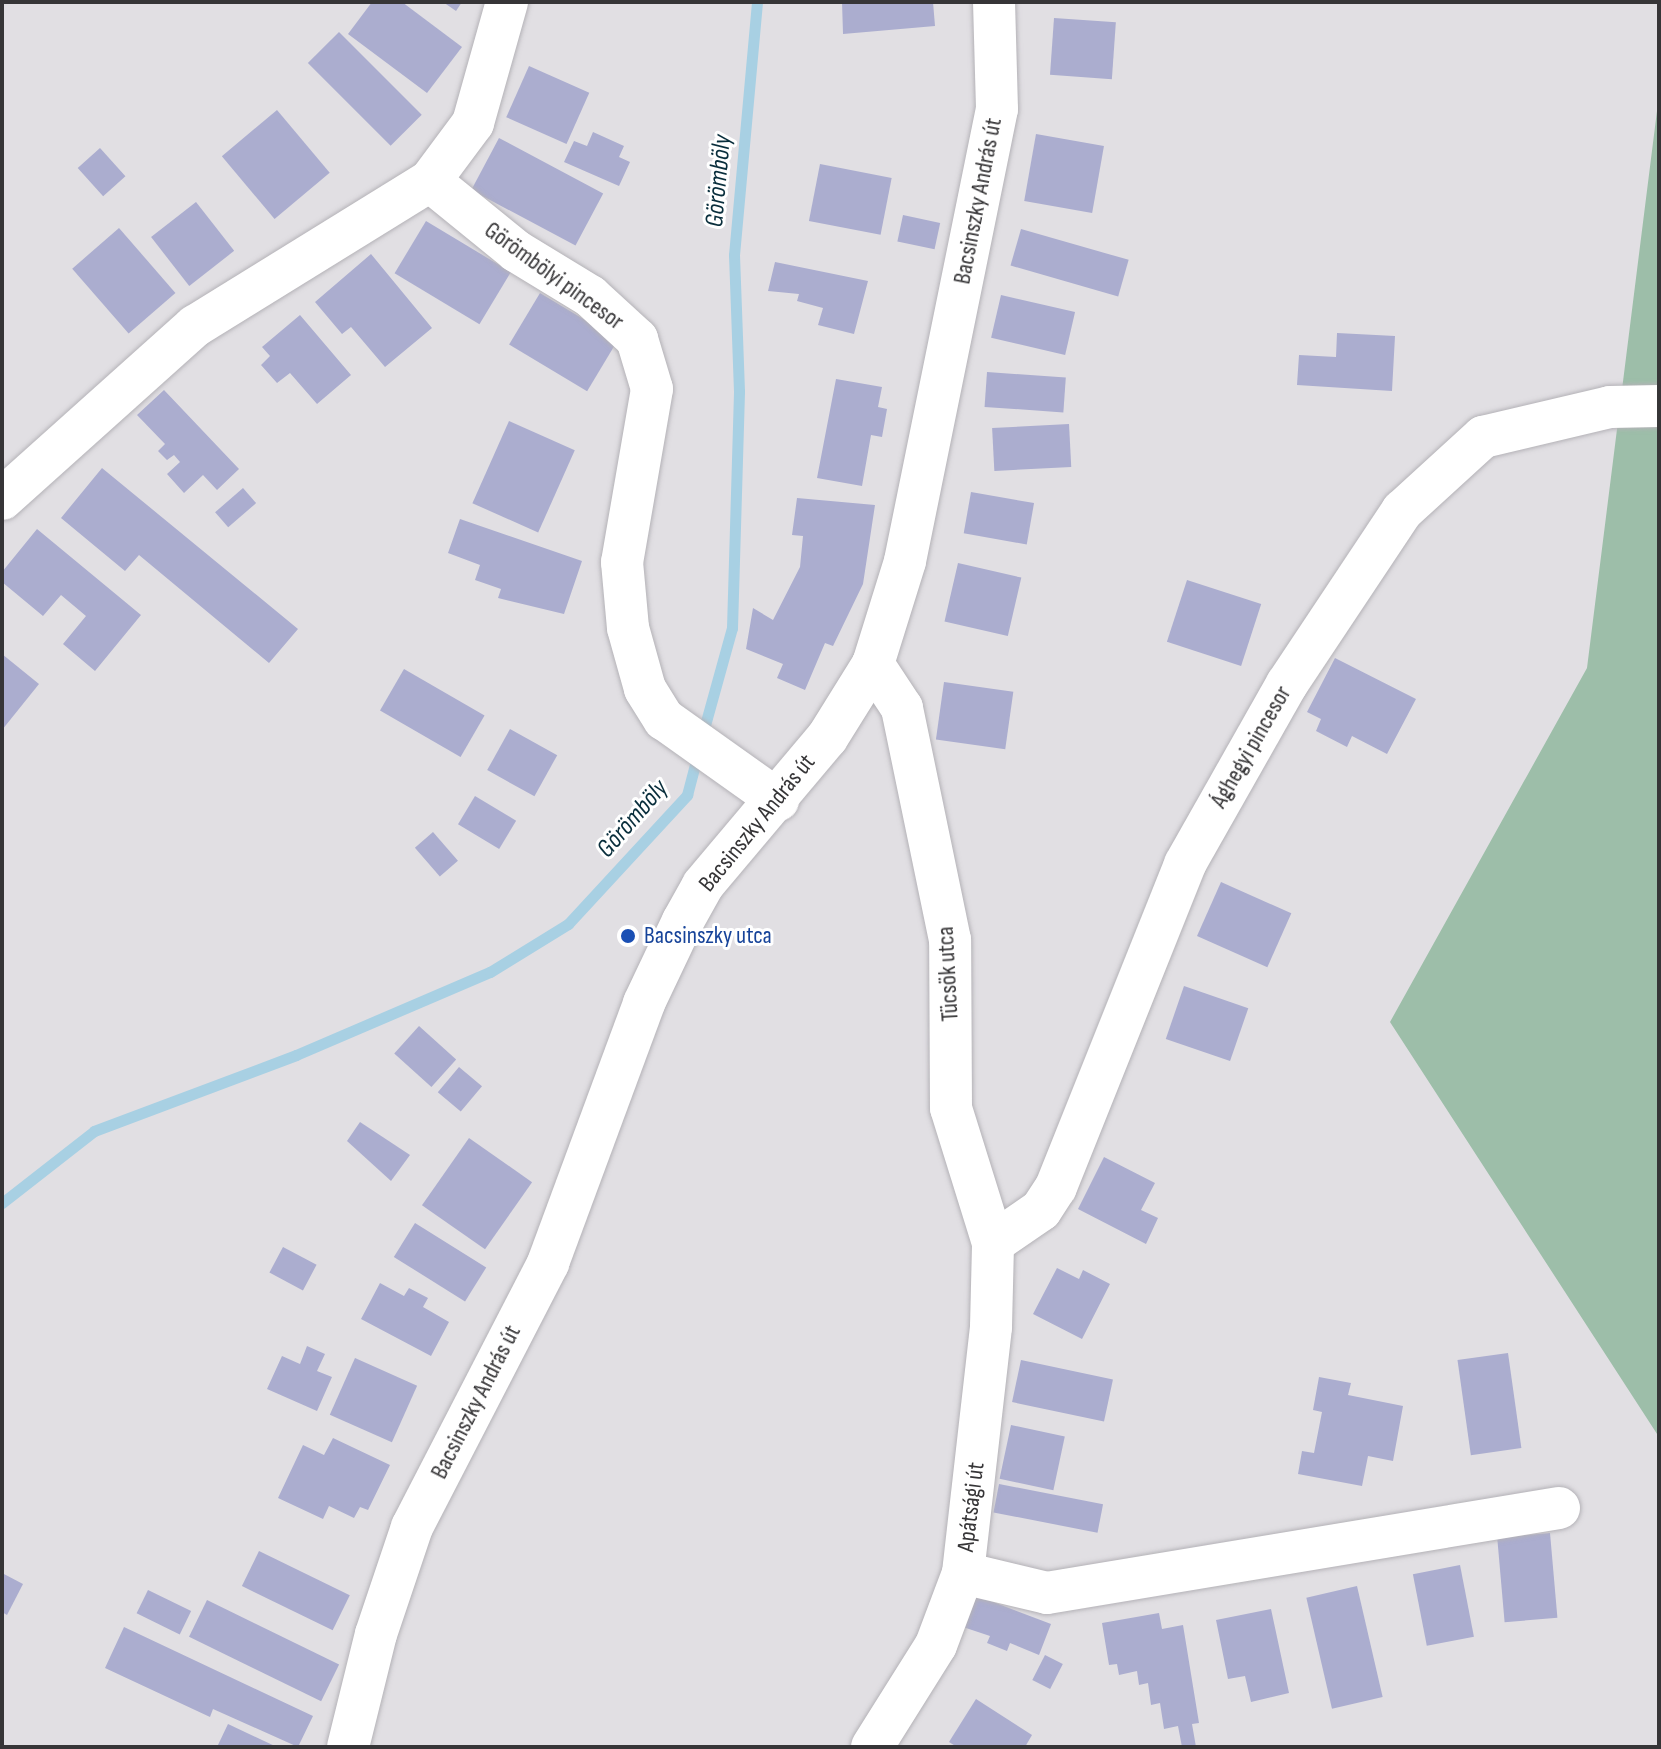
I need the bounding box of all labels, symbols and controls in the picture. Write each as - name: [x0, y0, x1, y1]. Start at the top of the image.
- street label: Bacsinszky András út: [948, 115, 1008, 287]
- water label: Görömböly: [699, 133, 739, 229]
- street label: Görömbölyi pincesor: [479, 216, 629, 336]
- street label: Ághegyi pincesor: [1204, 681, 1298, 813]
- street label: Bacsinszky András út: [693, 748, 821, 898]
- water label: Görömböly: [591, 774, 675, 864]
- place label: Bacsinszky utca: [644, 922, 772, 950]
- street label: Tücsök utca: [931, 926, 965, 1022]
- marker: Bacsinszky utca: [619, 927, 637, 945]
- street label: Bacsinszky András út: [425, 1320, 527, 1484]
- street label: Apátsági út: [951, 1461, 991, 1553]

